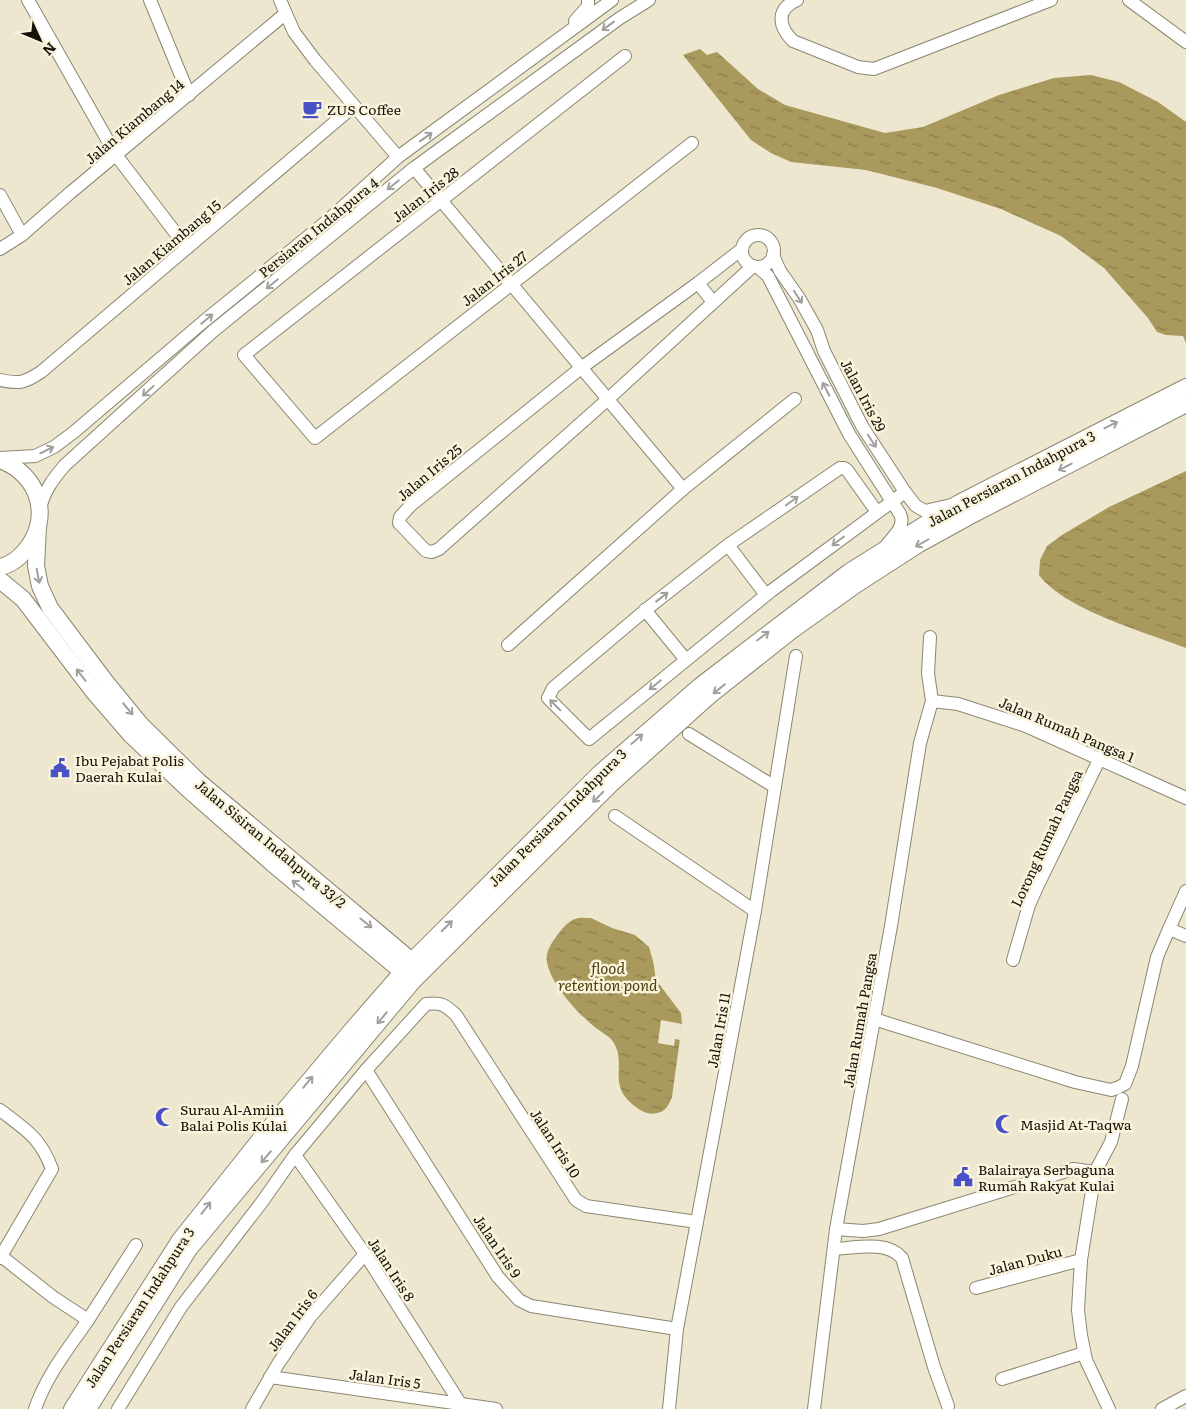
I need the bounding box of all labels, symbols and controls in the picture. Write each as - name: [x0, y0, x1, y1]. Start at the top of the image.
- north arrow: [15, 15, 65, 65]
- one-way arrow: [601, 21, 615, 31]
- text: N: [39, 39, 61, 61]
- street label: Jalan Kiambang 14: [80, 74, 188, 168]
- cafe icon: ZUS Coffee: [301, 98, 323, 120]
- place label: ZUS Coffee: [327, 99, 401, 119]
- one-way arrow: [419, 132, 433, 142]
- street label: Jalan Iris 28: [387, 161, 463, 226]
- street label: Persiaran Indahpura 4: [254, 172, 382, 282]
- one-way arrow: [387, 180, 400, 191]
- street label: Jalan Kiambang 15: [117, 195, 225, 289]
- street label: Jalan Iris 27: [457, 246, 531, 310]
- one-way arrow: [266, 278, 279, 289]
- one-way arrow: [793, 289, 803, 303]
- one-way arrow: [201, 314, 214, 325]
- street label: Jalan Iris 29: [837, 355, 891, 435]
- one-way arrow: [820, 382, 830, 396]
- one-way arrow: [141, 385, 154, 397]
- one-way arrow: [1103, 420, 1118, 429]
- street label: Jalan Persiaran Indahpura 3: [923, 425, 1099, 531]
- one-way arrow: [867, 433, 877, 447]
- street label: Jalan Iris 25: [392, 439, 466, 505]
- one-way arrow: [40, 445, 55, 455]
- one-way arrow: [1058, 463, 1073, 472]
- one-way arrow: [785, 496, 799, 506]
- one-way arrow: [831, 536, 845, 546]
- one-way arrow: [915, 539, 929, 549]
- one-way arrow: [34, 567, 43, 583]
- one-way arrow: [655, 592, 668, 603]
- one-way arrow: [756, 631, 769, 642]
- one-way arrow: [76, 668, 86, 682]
- one-way arrow: [649, 680, 662, 691]
- one-way arrow: [713, 683, 726, 694]
- street label: Jalan Rumah Pangsa 1: [996, 691, 1138, 767]
- one-way arrow: [549, 699, 561, 711]
- one-way arrow: [123, 702, 134, 715]
- one-way arrow: [631, 733, 644, 745]
- street label: Jalan Persiaran Indahpura 3: [484, 744, 630, 890]
- place label: Ibu Pejabat Polis Daerah Kulai: [75, 750, 184, 786]
- public building icon: Ibu Pejabat Polis Daerah Kulai: [49, 757, 71, 779]
- street label: Lorong Rumah Pangsa: [1005, 766, 1087, 910]
- street label: Jalan Sisiran Indahpura 33/2: [191, 774, 351, 912]
- one-way arrow: [591, 791, 604, 803]
- one-way arrow: [292, 879, 305, 890]
- one-way arrow: [359, 917, 372, 928]
- one-way arrow: [441, 920, 453, 933]
- street label: Jalan Rumah Pangsa: [837, 950, 881, 1089]
- water label: flood retention pond: [558, 956, 658, 996]
- street label: Jalan Iris 11: [702, 990, 735, 1069]
- one-way arrow: [376, 1011, 387, 1024]
- one-way arrow: [302, 1076, 314, 1089]
- place label: Surau Al-Amiin Balai Polis Kulai: [180, 1099, 287, 1135]
- street label: Jalan Iris 10: [526, 1104, 586, 1182]
- mosque icon: Surau Al-Amiin Balai Polis Kulai: [154, 1106, 176, 1128]
- mosque icon: Masjid At-Taqwa: [994, 1113, 1016, 1135]
- place label: Masjid At-Taqwa: [1020, 1114, 1132, 1134]
- one-way arrow: [261, 1150, 272, 1163]
- place label: Balairaya Serbaguna Rumah Rakyat Kulai: [978, 1159, 1115, 1195]
- public building icon: Balairaya Serbaguna Rumah Rakyat Kulai: [952, 1166, 974, 1188]
- one-way arrow: [200, 1202, 211, 1215]
- street label: Jalan Iris 9: [469, 1210, 527, 1282]
- street label: Jalan Persiaran Indahpura 3: [79, 1223, 199, 1391]
- street label: Jalan Iris 8: [364, 1233, 420, 1305]
- street label: Jalan Duku: [986, 1241, 1064, 1279]
- street label: Jalan Iris 6: [262, 1285, 322, 1355]
- street label: Jalan Iris 5: [348, 1363, 422, 1393]

